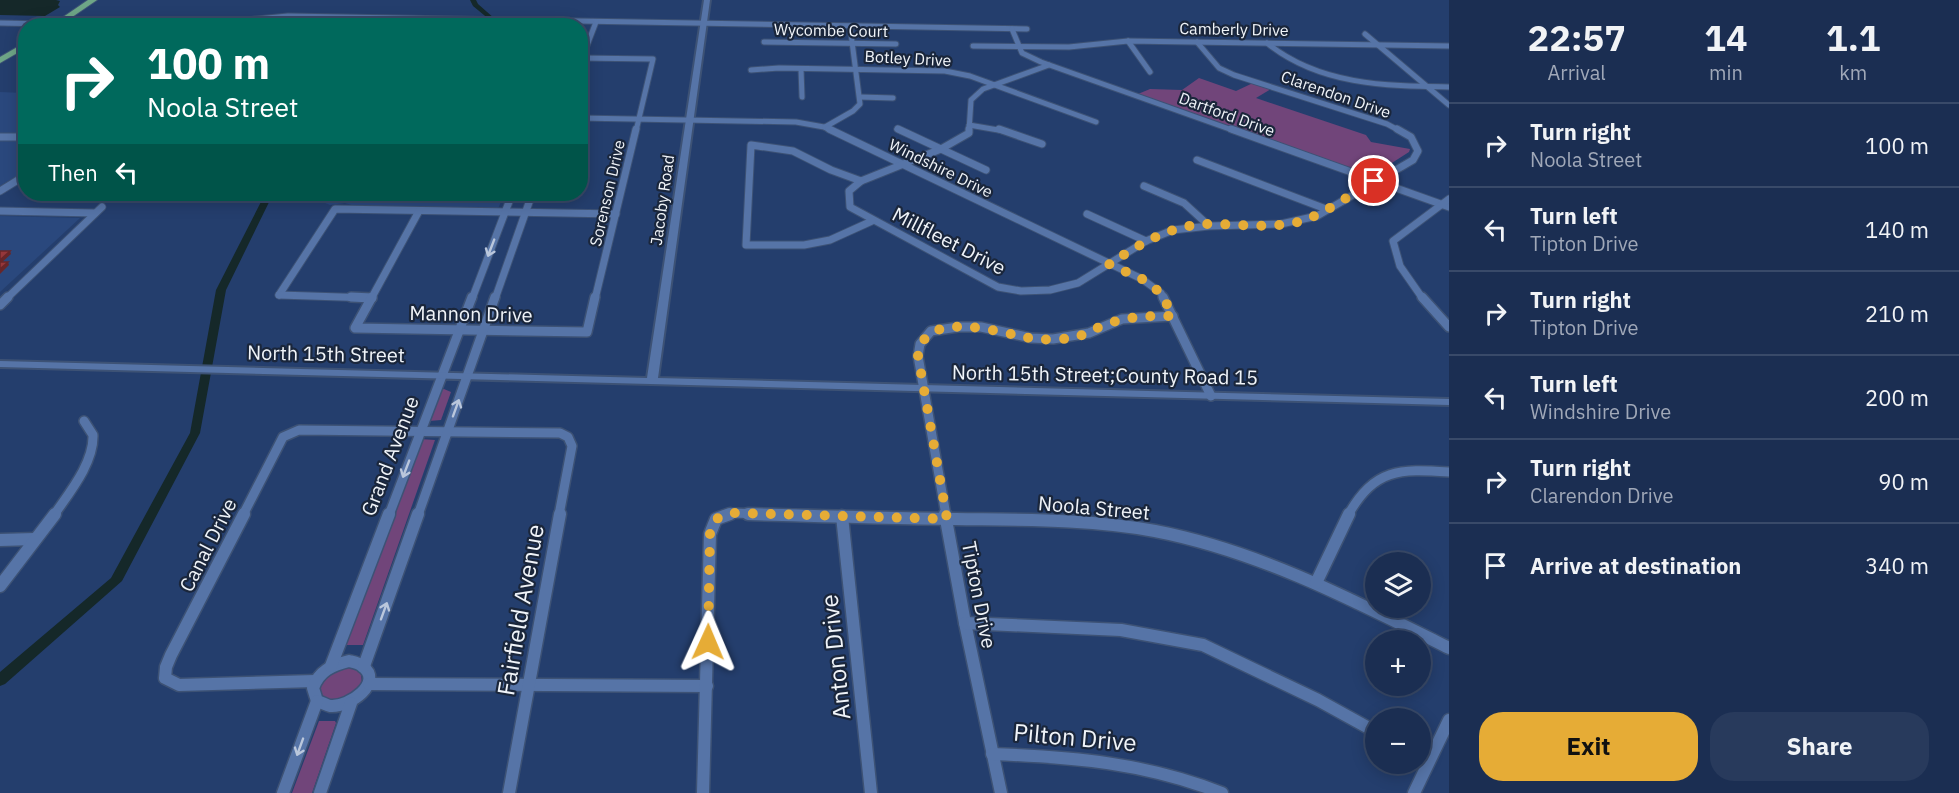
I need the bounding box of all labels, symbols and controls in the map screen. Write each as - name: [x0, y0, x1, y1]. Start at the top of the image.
- text: 22:57: [1528, 14, 1626, 61]
- text: 14: [1704, 14, 1748, 61]
- text: 1.1: [1826, 14, 1880, 61]
- street label: Camberly Drive: [1179, 18, 1289, 40]
- street label: Wycombe Court: [774, 19, 888, 41]
- text: 100 m: [147, 36, 270, 91]
- icon: right: [48, 42, 126, 120]
- street label: Botley Drive: [864, 46, 952, 70]
- text: Arrival: [1548, 59, 1606, 86]
- text: min: [1709, 59, 1743, 86]
- text: km: [1839, 59, 1867, 86]
- street label: Clarendon Drive: [1278, 66, 1394, 122]
- street label: Dartford Drive: [1176, 87, 1278, 141]
- text: Noola Street: [147, 89, 299, 124]
- text: Turn right: [1530, 117, 1631, 146]
- icon: right: [1479, 129, 1512, 162]
- text: 100 m: [1865, 131, 1929, 160]
- street label: Windshire Drive: [886, 134, 996, 202]
- street label: Sorenson Drive: [585, 138, 629, 248]
- text: Noola Street: [1530, 146, 1642, 173]
- street label: Jacoby Road: [646, 153, 678, 247]
- pin: [1348, 155, 1399, 206]
- icon: left: [110, 156, 143, 189]
- text: Then: [48, 158, 98, 187]
- icon: arrive: [1357, 164, 1390, 197]
- street label: Millfleet Drive: [888, 200, 1011, 281]
- text: Turn left: [1530, 201, 1618, 230]
- icon: left: [1479, 213, 1512, 246]
- text: 140 m: [1865, 215, 1929, 244]
- text: Tipton Drive: [1530, 230, 1639, 257]
- one-way arrow: [485, 238, 496, 257]
- text: Turn right: [1530, 285, 1631, 314]
- icon: right: [1479, 297, 1512, 330]
- street label: Mannon Drive: [409, 299, 533, 328]
- text: 210 m: [1865, 299, 1929, 328]
- text: Tipton Drive: [1530, 314, 1639, 341]
- street label: North 15th Street: [247, 339, 405, 368]
- street label: North 15th Street;County Road 15: [952, 358, 1258, 391]
- text: Turn left: [1530, 369, 1618, 398]
- icon: left: [1479, 381, 1512, 414]
- text: 200 m: [1865, 383, 1929, 412]
- street label: Grand Avenue: [354, 392, 425, 520]
- text: Windshire Drive: [1530, 398, 1671, 425]
- one-way arrow: [451, 399, 462, 417]
- text: Turn right: [1530, 453, 1631, 482]
- one-way arrow: [400, 459, 411, 478]
- icon: right: [1479, 465, 1512, 498]
- text: 90 m: [1878, 467, 1929, 496]
- text: Clarendon Drive: [1530, 482, 1673, 509]
- street label: Noola Street: [1037, 489, 1151, 526]
- street label: Canal Drive: [172, 493, 243, 596]
- street label: Fairfield Avenue: [489, 522, 551, 698]
- street label: Tipton Drive: [956, 539, 1003, 651]
- icon: arrive: [1479, 549, 1512, 582]
- text: Arrive at destination: [1530, 551, 1741, 580]
- text: 340 m: [1865, 551, 1929, 580]
- map controls: [1365, 552, 1431, 774]
- button: layers: [1365, 552, 1431, 618]
- street label: Anton Drive: [813, 593, 857, 721]
- one-way arrow: [379, 602, 390, 621]
- position arrow: [676, 610, 740, 674]
- button: +: [1365, 630, 1431, 696]
- button: −: [1365, 708, 1431, 774]
- button: Exit: [1479, 712, 1698, 781]
- button: Share: [1710, 712, 1929, 781]
- street label: Pilton Drive: [1012, 716, 1138, 758]
- one-way arrow: [294, 737, 305, 756]

